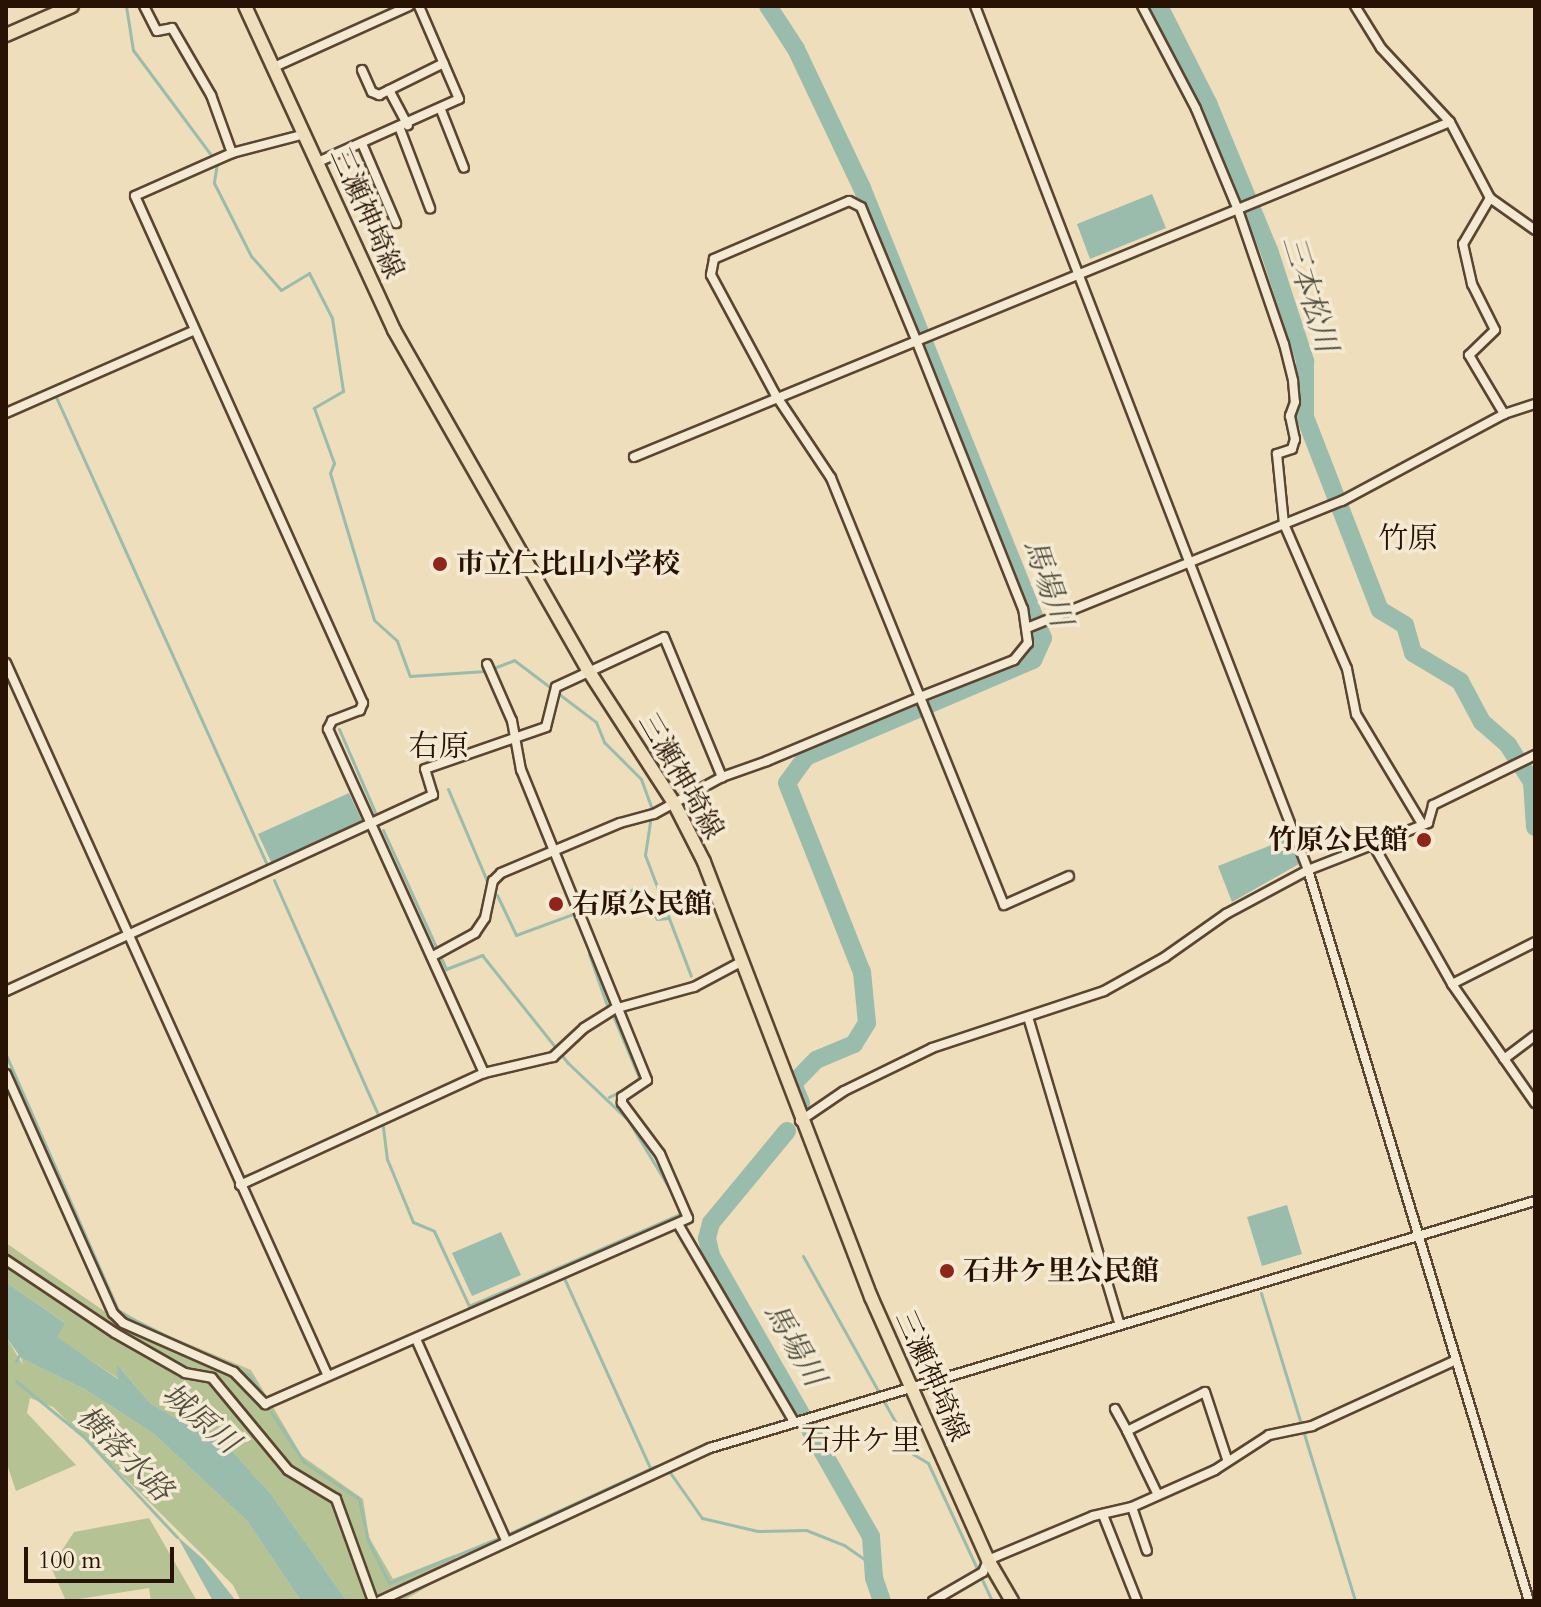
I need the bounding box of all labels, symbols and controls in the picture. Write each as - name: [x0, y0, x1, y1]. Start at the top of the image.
- street label: 三瀬神埼線: [323, 142, 411, 284]
- water label: 三本松川: [1274, 231, 1344, 357]
- district label: 竹原: [1378, 521, 1438, 557]
- water label: 馬場川: [1015, 535, 1079, 631]
- place label: 市立仁比山小学校: [456, 547, 680, 581]
- marker: 市立仁比山小学校: [431, 555, 449, 573]
- street label: 三瀬神埼線: [631, 707, 731, 845]
- district label: 右原: [409, 729, 469, 765]
- place label: 竹原公民館: [1268, 823, 1408, 857]
- marker: 竹原公民館: [1415, 831, 1433, 849]
- place label: 右原公民館: [572, 887, 712, 921]
- marker: 右原公民館: [547, 895, 565, 913]
- place label: 石井ケ里公民館: [963, 1254, 1159, 1288]
- marker: 石井ケ里公民館: [938, 1262, 956, 1280]
- water label: 馬場川: [756, 1297, 832, 1393]
- street label: 三瀬神埼線: [888, 1305, 976, 1447]
- water label: 城原川: [154, 1376, 246, 1462]
- water label: 横落水路: [69, 1399, 179, 1509]
- district label: 石井ケ里: [801, 1423, 921, 1459]
- scale bar: [28, 1531, 178, 1581]
- text: 100 m: [38, 1544, 102, 1577]

